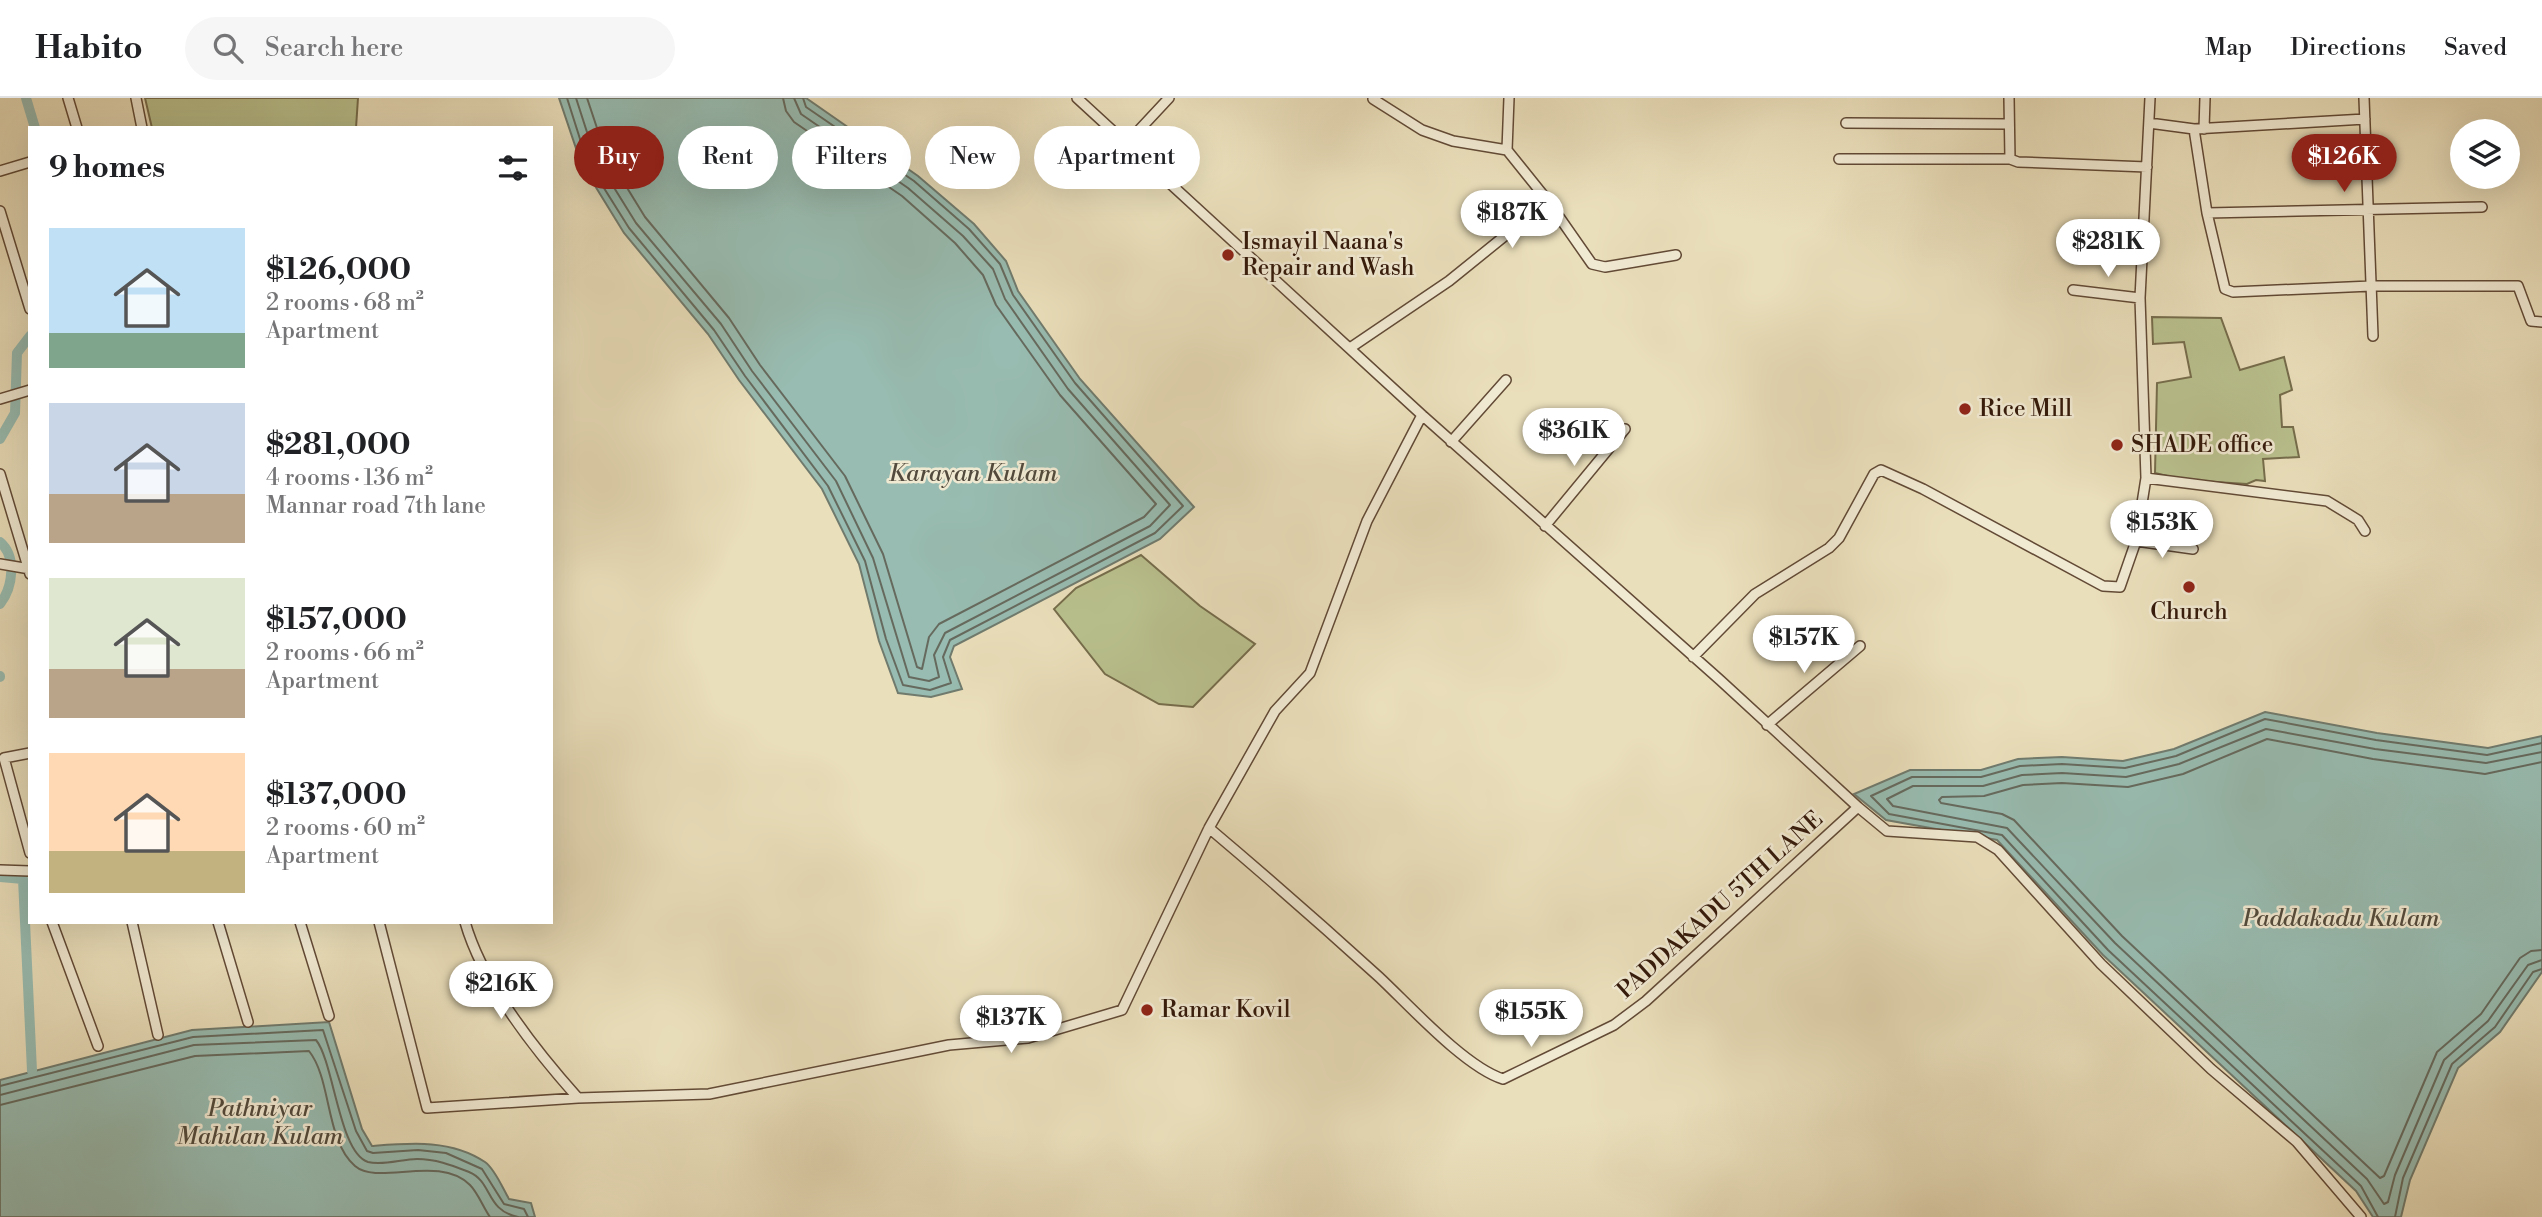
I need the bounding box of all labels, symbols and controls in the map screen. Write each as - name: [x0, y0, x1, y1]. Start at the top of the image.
- search box: [185, 17, 675, 80]
- text: Habito: [35, 28, 143, 69]
- icon: search: [209, 29, 247, 67]
- text: Search here: [265, 32, 404, 64]
- text: Map: [2205, 33, 2252, 63]
- text: Directions: [2290, 33, 2406, 63]
- text: Saved: [2444, 33, 2507, 63]
- map controls: [2450, 119, 2520, 189]
- button: layers: [2450, 119, 2520, 189]
- chip: Buy: [574, 126, 664, 189]
- chip: Rent: [678, 126, 778, 189]
- chip: Filters: [792, 126, 911, 189]
- chip: New: [925, 126, 1020, 189]
- chip: Apartment: [1034, 126, 1200, 189]
- pin: $126K: [2295, 134, 2393, 194]
- text: $126K: [2308, 143, 2380, 171]
- text: 9 homes: [49, 149, 165, 187]
- icon: filters: [494, 149, 532, 187]
- pin: $187K: [1463, 190, 1561, 250]
- text: $187K: [1477, 199, 1547, 227]
- pin: $281K: [2059, 220, 2157, 279]
- place label: Ismayil Naana's Repair and Wash: [1242, 228, 1415, 282]
- text: $281K: [2072, 228, 2144, 256]
- marker: Ismayil Naana's Repair and Wash: [1220, 247, 1236, 263]
- text: $126,000: [266, 251, 411, 289]
- icon: home: [105, 256, 189, 340]
- text: 2 rooms · 68 m²: [266, 289, 424, 317]
- text: Apartment: [266, 317, 379, 345]
- place label: Rice Mill: [1979, 395, 2072, 423]
- marker: Rice Mill: [1957, 401, 1973, 417]
- pin: $361K: [1525, 408, 1623, 468]
- text: $361K: [1538, 417, 1610, 445]
- text: $281,000: [266, 426, 411, 464]
- icon: home: [105, 431, 189, 515]
- place label: SHADE office: [2131, 431, 2273, 459]
- marker: SHADE office: [2109, 437, 2125, 453]
- water label: Karayan Kulam: [889, 459, 1058, 489]
- text: 4 rooms · 136 m²: [266, 464, 433, 492]
- text: Mannar road 7th lane: [266, 492, 486, 520]
- pin: $153K: [2113, 500, 2211, 560]
- text: $153K: [2126, 509, 2198, 537]
- marker: Church: [2181, 579, 2197, 595]
- place label: Church: [2150, 598, 2228, 626]
- text: $157,000: [266, 601, 407, 639]
- icon: home: [105, 606, 189, 690]
- pin: $157K: [1755, 616, 1853, 675]
- text: $157K: [1769, 624, 1839, 652]
- text: 2 rooms · 66 m²: [266, 639, 424, 667]
- text: Apartment: [266, 667, 379, 695]
- text: $137,000: [266, 776, 407, 814]
- icon: home: [105, 781, 189, 865]
- street label: PADDAKADU 5TH LANE: [1611, 805, 1829, 1005]
- text: 2 rooms · 60 m²: [266, 814, 425, 842]
- text: Apartment: [266, 842, 379, 870]
- water label: Paddakadu Kulam: [2242, 904, 2440, 934]
- pin: $216K: [452, 962, 550, 1021]
- text: $216K: [465, 970, 537, 998]
- pin: $155K: [1482, 990, 1580, 1049]
- pin: $137K: [962, 996, 1060, 1055]
- place label: Ramar Kovil: [1161, 996, 1291, 1024]
- text: $155K: [1495, 998, 1567, 1026]
- marker: Ramar Kovil: [1139, 1002, 1155, 1018]
- text: $137K: [976, 1004, 1046, 1032]
- water label: Pathniyar Mahilan Kulam: [177, 1094, 344, 1152]

